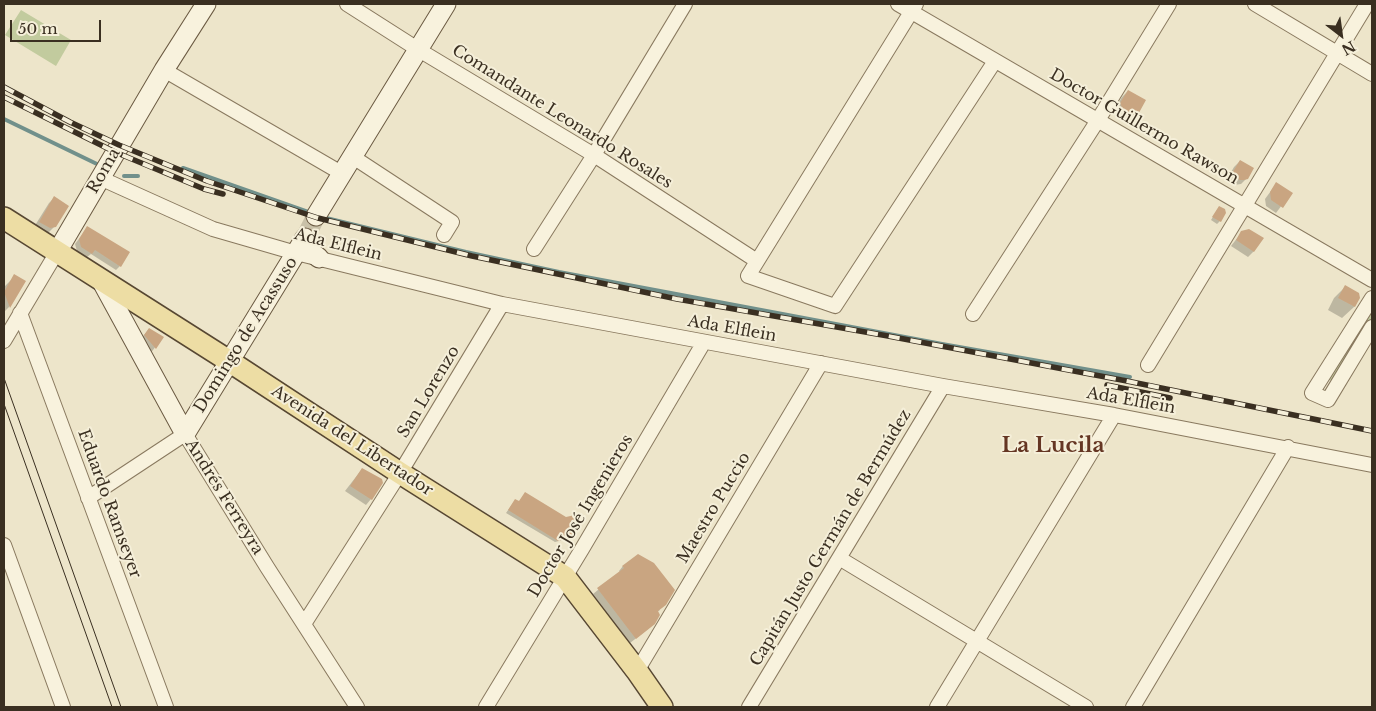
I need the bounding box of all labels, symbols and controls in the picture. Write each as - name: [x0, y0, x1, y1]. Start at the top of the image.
- scale bar: [12, 10, 104, 42]
- north arrow: [1316, 10, 1366, 60]
- text: 50 m: [18, 19, 58, 38]
- text: N: [1338, 37, 1359, 59]
- street label: Comandante Leonardo Rosales: [448, 41, 676, 193]
- street label: Doctor Guillermo Rawson: [1046, 65, 1242, 189]
- street label: Roma: [83, 145, 125, 197]
- street label: Ada Elflein: [292, 225, 384, 265]
- street label: Domingo de Acassuso: [190, 254, 302, 416]
- street label: Ada Elflein: [686, 312, 778, 346]
- street label: San Lorenzo: [394, 343, 464, 441]
- street label: Avenida del Libertador: [268, 382, 436, 500]
- street label: Ada Elflein: [1085, 384, 1177, 418]
- street label: Capitán Justo Germán de Bermúdez: [746, 406, 916, 670]
- street label: Eduardo Ramseyer: [73, 427, 145, 581]
- street label: Doctor José Ingenieros: [525, 431, 637, 601]
- district label: La Lucila: [1001, 433, 1105, 459]
- street label: Andrés Ferreyra: [181, 436, 267, 558]
- street label: Maestro Puccio: [673, 449, 755, 567]

